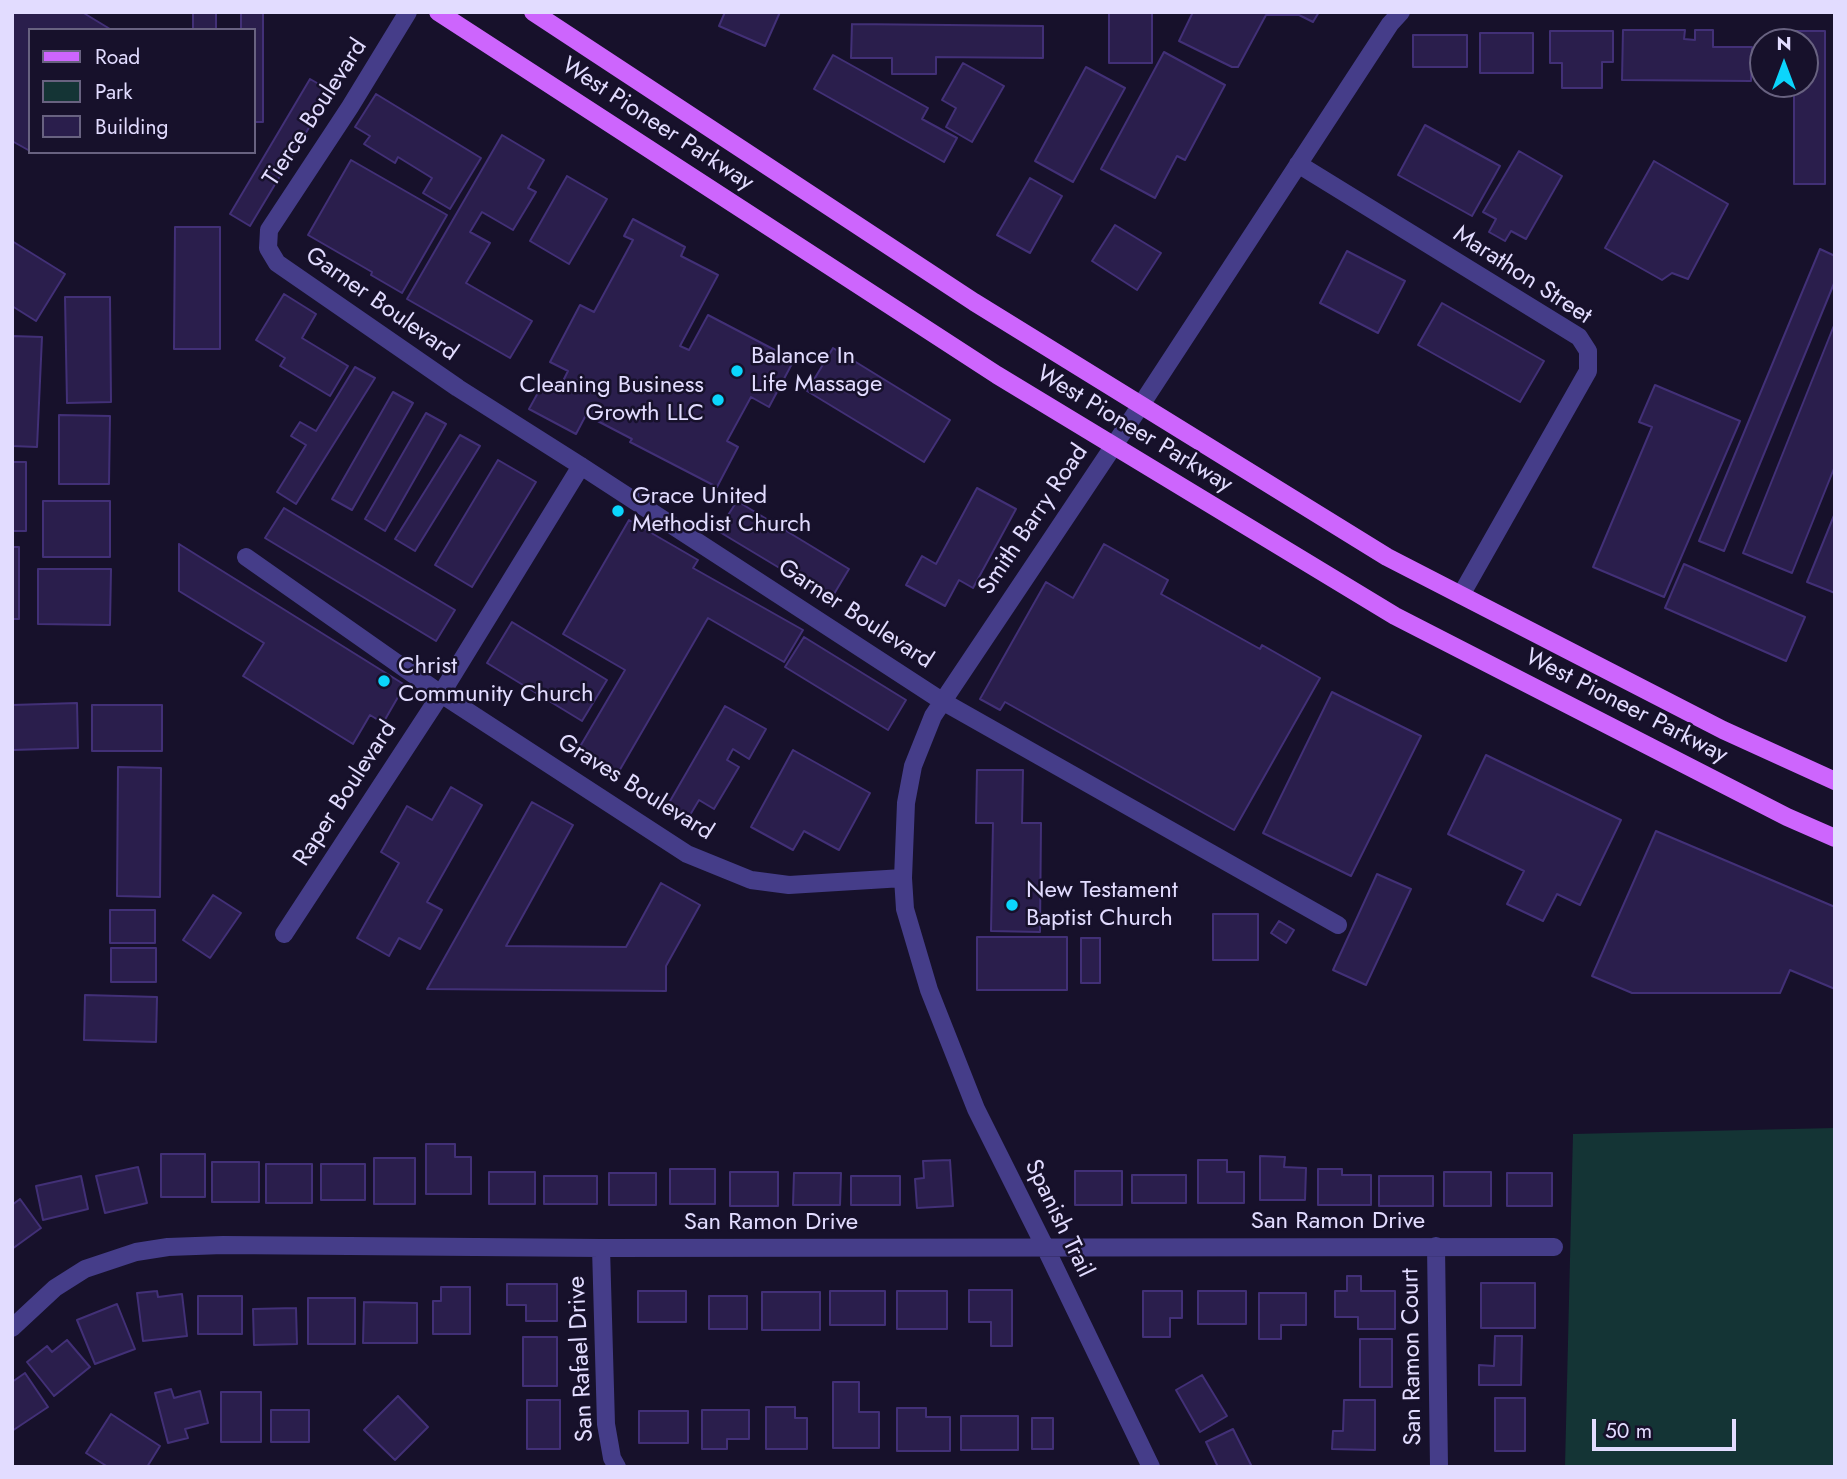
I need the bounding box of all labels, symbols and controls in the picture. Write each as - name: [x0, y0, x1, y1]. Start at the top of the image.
- legend: [28, 28, 256, 154]
- north arrow: [1749, 28, 1819, 98]
- text: N: [1776, 30, 1792, 57]
- street label: Tierce Boulevard: [258, 34, 374, 192]
- text: Road: [95, 42, 140, 72]
- street label: West Pioneer Parkway: [555, 52, 759, 198]
- text: Park: [95, 77, 132, 107]
- text: Building: [95, 112, 168, 142]
- street label: Marathon Street: [1447, 221, 1597, 331]
- street label: Garner Boulevard: [299, 242, 463, 368]
- place label: Balance In Life Massage: [751, 343, 882, 399]
- street label: West Pioneer Parkway: [1031, 360, 1237, 500]
- marker: Balance In Life Massage: [729, 363, 745, 379]
- place label: Cleaning Business Growth LLC: [520, 372, 704, 428]
- marker: Cleaning Business Growth LLC: [710, 392, 726, 408]
- street label: Smith Barry Road: [973, 439, 1095, 601]
- place label: Grace United Methodist Church: [632, 483, 811, 539]
- marker: Grace United Methodist Church: [610, 503, 626, 519]
- street label: Garner Boulevard: [772, 554, 938, 676]
- street label: West Pioneer Parkway: [1520, 643, 1732, 771]
- place label: Christ Community Church: [398, 653, 594, 709]
- marker: Christ Community Church: [376, 673, 392, 689]
- street label: Raper Boulevard: [288, 716, 404, 872]
- street label: Graves Boulevard: [552, 729, 718, 847]
- place label: New Testament Baptist Church: [1026, 877, 1178, 933]
- marker: New Testament Baptist Church: [1004, 897, 1020, 913]
- street label: Spanish Trail: [1017, 1155, 1099, 1283]
- street label: San Ramon Drive: [1251, 1208, 1425, 1236]
- street label: San Ramon Drive: [684, 1209, 858, 1237]
- street label: San Ramon Court: [1397, 1268, 1429, 1446]
- street label: San Rafael Drive: [563, 1275, 601, 1443]
- scale bar: [1595, 1406, 1738, 1450]
- text: 50 m: [1605, 1416, 1652, 1446]

